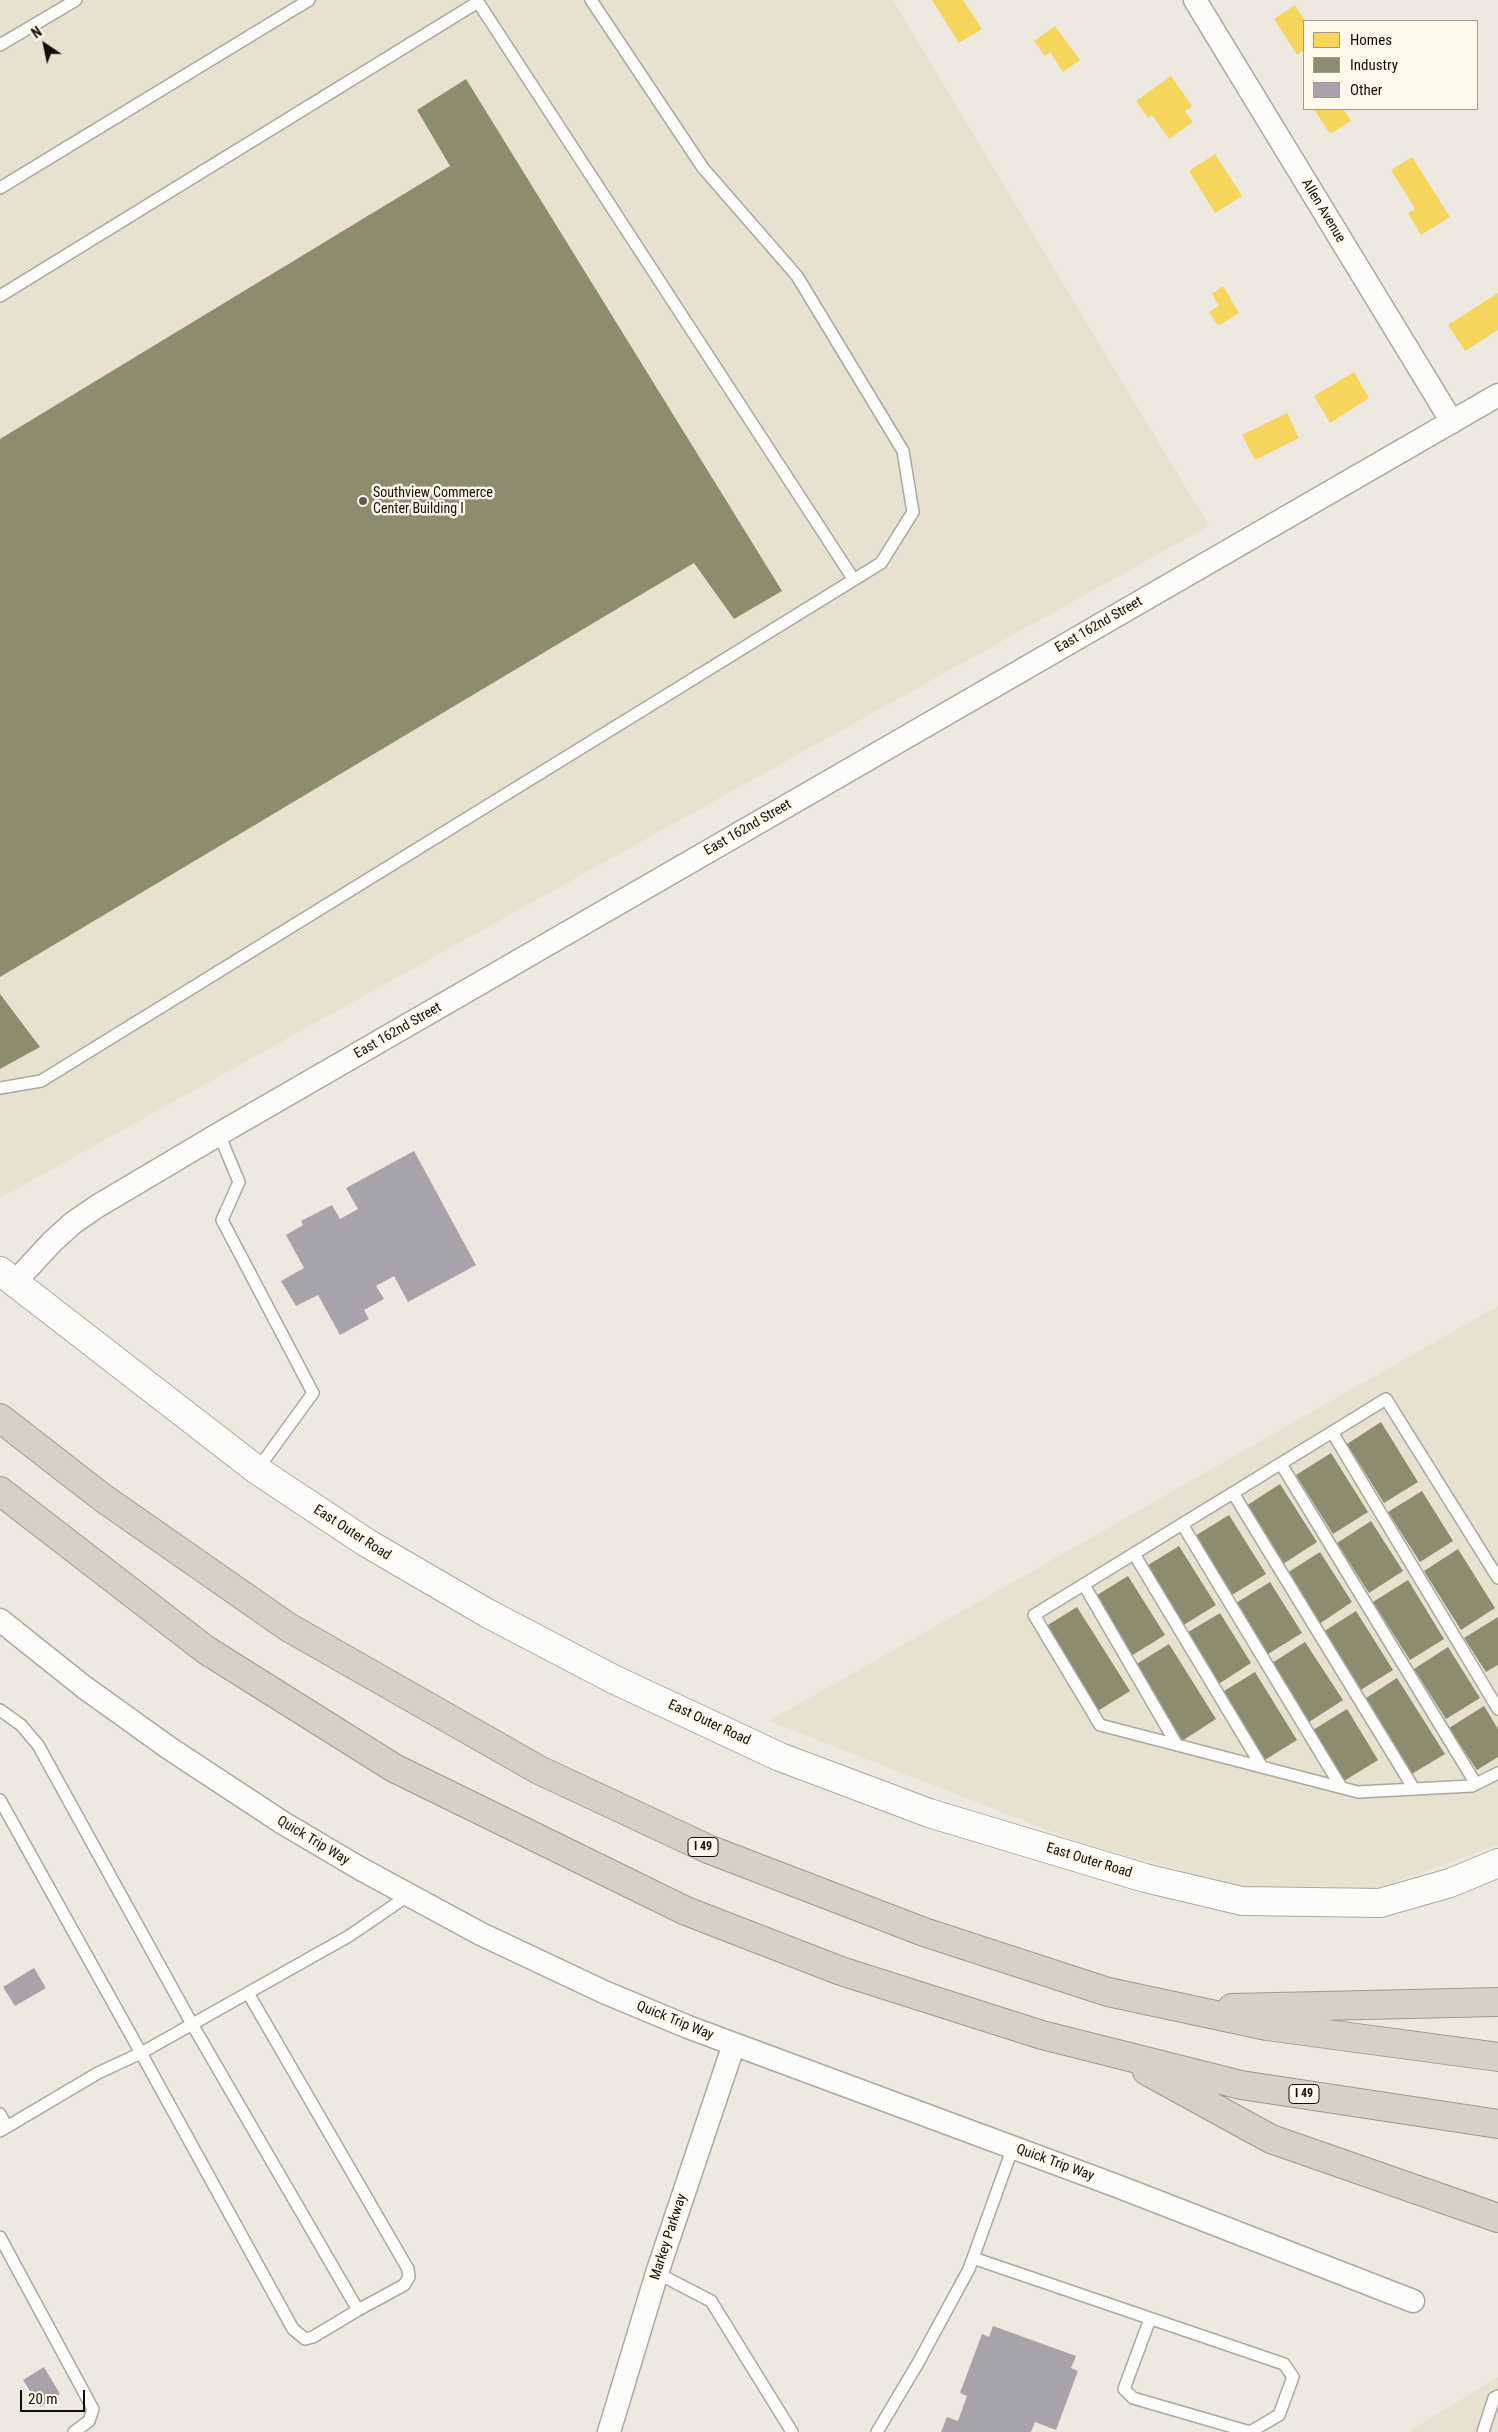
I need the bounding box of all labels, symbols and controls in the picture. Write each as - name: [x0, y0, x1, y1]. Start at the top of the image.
- north arrow: [20, 20, 70, 70]
- legend: [1303, 20, 1478, 110]
- text: N: [29, 24, 45, 42]
- text: Homes: [1350, 31, 1392, 49]
- text: Industry: [1350, 56, 1398, 74]
- text: Other: [1350, 81, 1382, 99]
- street label: Allen Avenue: [1297, 176, 1349, 246]
- place label: Southview Commerce Center Building I: [373, 485, 493, 518]
- marker: Southview Commerce Center Building I: [357, 495, 369, 507]
- street label: East 162nd Street: [1052, 593, 1146, 657]
- street label: East 162nd Street: [701, 796, 795, 860]
- street label: East 162nd Street: [351, 999, 445, 1063]
- street label: East Outer Road: [310, 1502, 394, 1564]
- street label: East Outer Road: [665, 1697, 753, 1749]
- street label: Quick Trip Way: [274, 1813, 352, 1869]
- road number: I 49: [688, 1838, 718, 1856]
- street label: East Outer Road: [1044, 1840, 1134, 1882]
- street label: Quick Trip Way: [634, 1998, 716, 2044]
- road number: I 49: [1289, 2084, 1319, 2104]
- street label: Quick Trip Way: [1014, 2141, 1096, 2185]
- street label: Markey Parkway: [647, 2192, 691, 2282]
- scale bar: [22, 2380, 88, 2412]
- text: 20 m: [28, 2390, 58, 2408]

